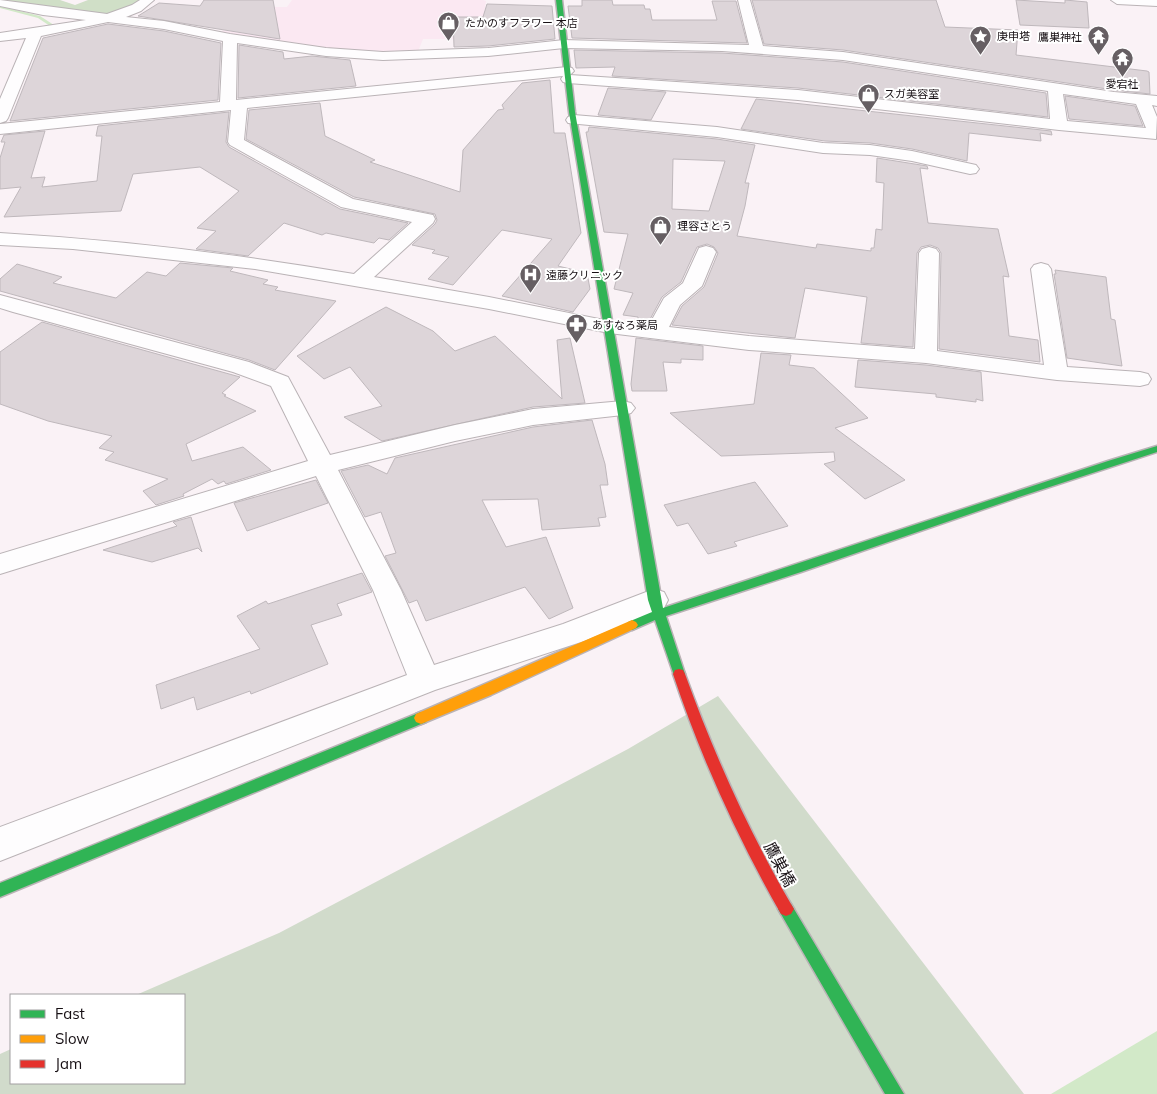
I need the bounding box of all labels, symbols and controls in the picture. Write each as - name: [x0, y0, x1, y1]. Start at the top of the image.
- shop icon: たかのすフラワー 本店: [437, 11, 461, 42]
- place label: たかのすフラワー 本店: [465, 16, 578, 30]
- place icon: 庚申塔: [969, 24, 993, 55]
- temple icon: 鷹巣神社: [1086, 25, 1110, 56]
- place label: 庚申塔: [997, 29, 1030, 43]
- place label: 鷹巣神社: [1038, 30, 1082, 44]
- temple icon: 愛宕社: [1110, 46, 1134, 77]
- place label: 愛宕社: [1106, 77, 1139, 91]
- shop icon: スガ美容室: [856, 82, 880, 113]
- place label: スガ美容室: [884, 87, 939, 101]
- shop icon: 理容さとう: [649, 214, 673, 245]
- place label: 理容さとう: [677, 219, 732, 233]
- hospital icon: 遠藤クリニック: [518, 263, 542, 294]
- place label: 遠藤クリニック: [546, 268, 623, 282]
- pharmacy icon: あすなろ薬局: [564, 313, 588, 344]
- place label: あすなろ薬局: [592, 318, 658, 332]
- street label: 鷹巣橋: [760, 838, 800, 890]
- legend: [10, 994, 185, 1084]
- text: Fast: [55, 1004, 85, 1023]
- text: Slow: [55, 1029, 89, 1048]
- text: Jam: [55, 1054, 82, 1073]

